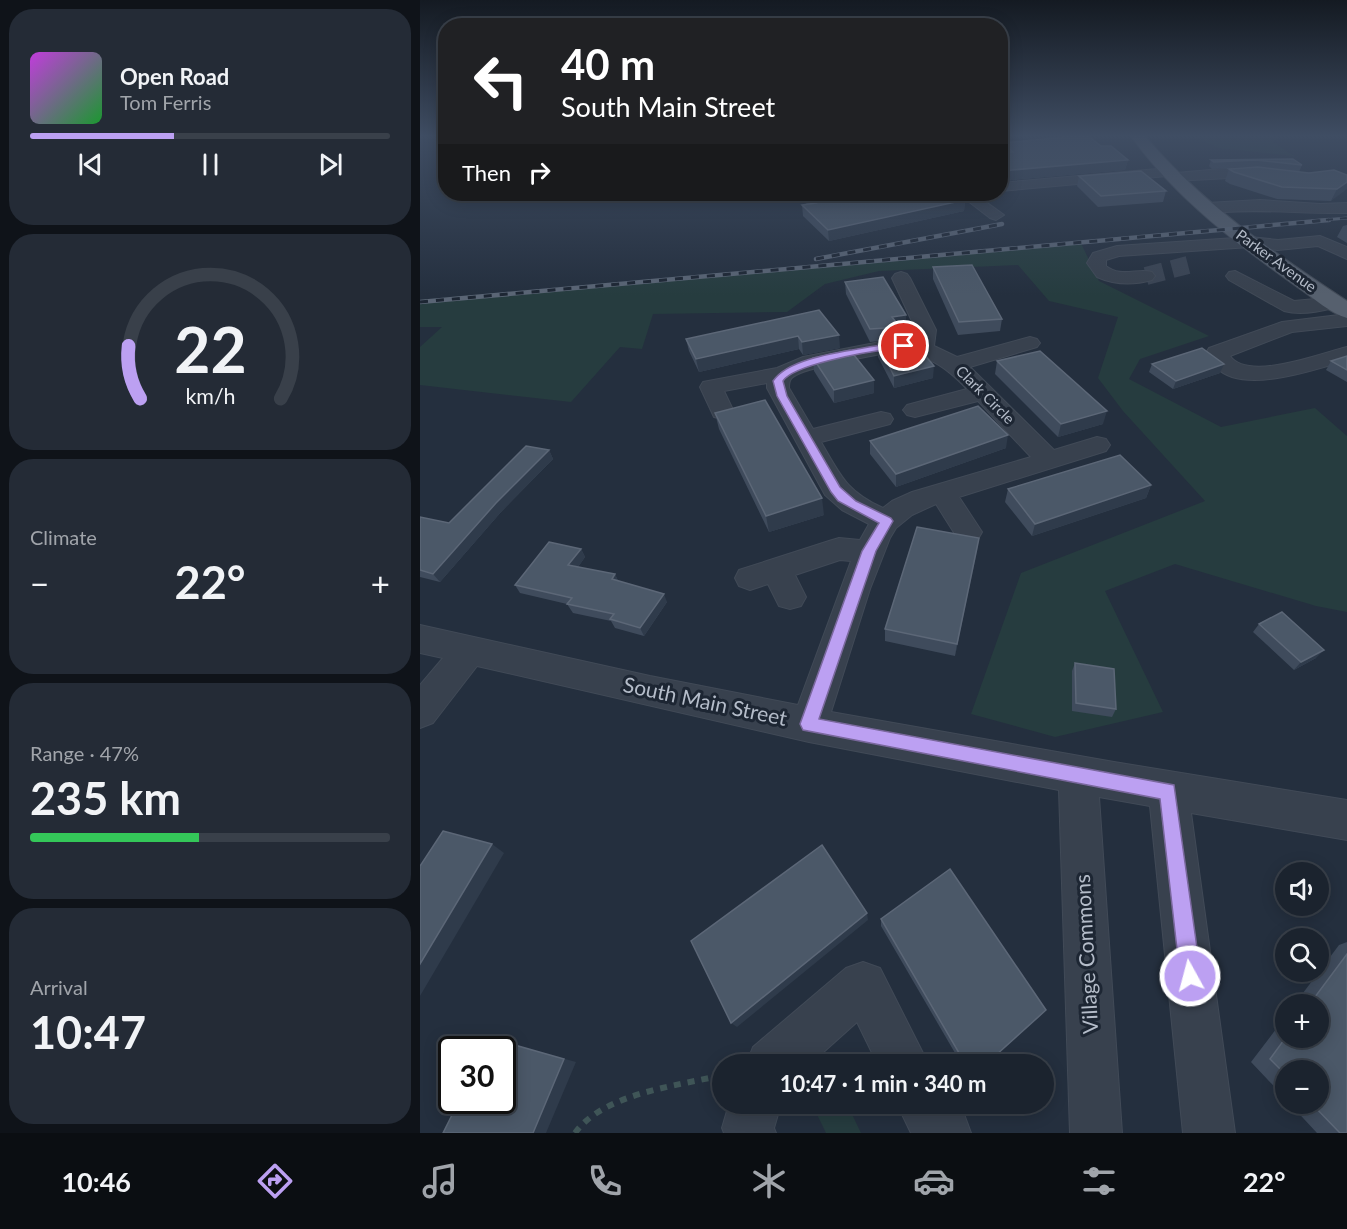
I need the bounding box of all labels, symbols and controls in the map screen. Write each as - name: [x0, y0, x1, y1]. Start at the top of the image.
- text: 40 m: [561, 39, 655, 89]
- icon: left: [462, 42, 540, 120]
- text: Open Road: [120, 63, 229, 90]
- text: Tom Ferris: [120, 90, 211, 114]
- text: South Main Street: [561, 90, 775, 123]
- icon: previous: [74, 148, 107, 181]
- icon: pause: [194, 148, 227, 181]
- icon: next: [314, 148, 347, 181]
- icon: right: [523, 156, 556, 189]
- text: Then: [462, 159, 511, 186]
- street label: Parker Avenue: [1233, 225, 1320, 295]
- text: 22: [174, 311, 246, 386]
- pin: [878, 320, 929, 371]
- icon: arrive: [887, 329, 920, 362]
- street label: Clark Circle: [953, 361, 1019, 427]
- text: km/h: [185, 383, 235, 409]
- text: Climate: [30, 525, 97, 549]
- text: 22°: [175, 555, 245, 609]
- text: −: [30, 563, 49, 603]
- text: +: [371, 563, 390, 603]
- street label: South Main Street: [621, 671, 790, 730]
- text: Range · 47%: [30, 741, 139, 765]
- text: 235 km: [30, 771, 181, 825]
- map controls: [1275, 862, 1329, 1114]
- button: sound: [1275, 862, 1329, 916]
- street label: Village Commons: [1069, 874, 1102, 1035]
- button: search: [1275, 928, 1329, 982]
- position arrow: [1158, 944, 1222, 1008]
- text: Arrival: [30, 975, 88, 999]
- button: +: [1275, 994, 1329, 1048]
- text: 10:47: [30, 1005, 146, 1059]
- speed limit sign: 30: [438, 1036, 516, 1114]
- button: −: [1275, 1060, 1329, 1114]
- text: 10:47 · 1 min · 340 m: [780, 1070, 986, 1097]
- icon: directions: [254, 1160, 296, 1202]
- icon: music: [419, 1160, 461, 1202]
- icon: phone: [584, 1160, 626, 1202]
- icon: climate: [748, 1160, 790, 1202]
- icon: car: [913, 1160, 955, 1202]
- icon: filters: [1078, 1160, 1120, 1202]
- text: 10:46: [61, 1165, 131, 1198]
- text: 22°: [1243, 1165, 1285, 1198]

